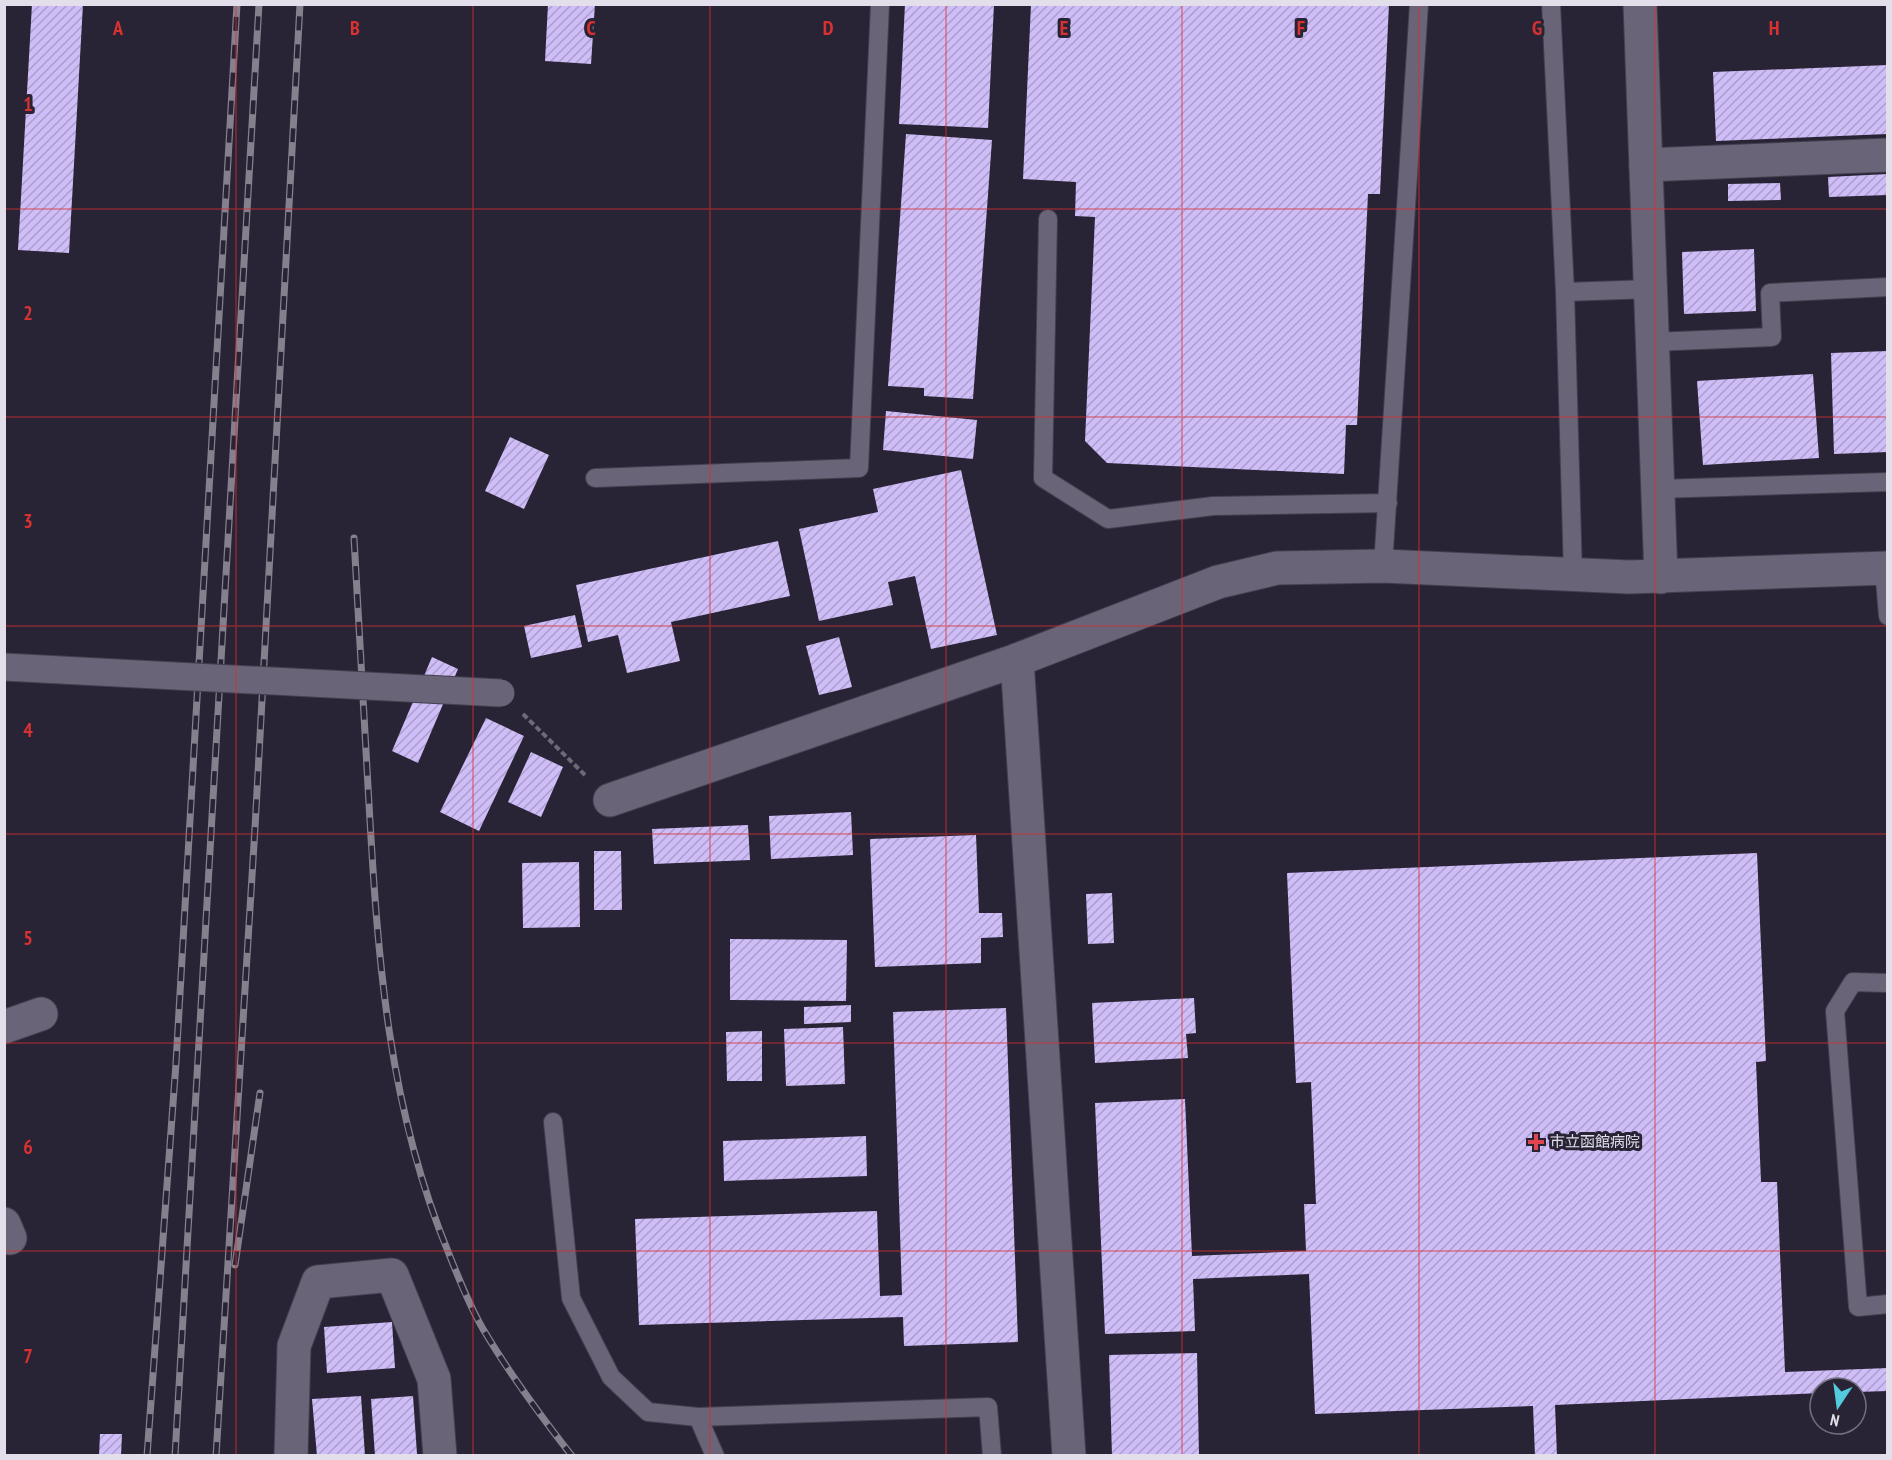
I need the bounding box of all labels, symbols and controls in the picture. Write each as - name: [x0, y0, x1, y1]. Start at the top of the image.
- text: A: [112, 15, 124, 41]
- text: B: [350, 15, 360, 41]
- text: C: [586, 15, 596, 41]
- text: D: [823, 15, 834, 41]
- text: E: [1060, 15, 1068, 41]
- text: F: [1297, 15, 1305, 41]
- text: G: [1532, 15, 1542, 41]
- text: H: [1769, 15, 1779, 41]
- text: 1: [23, 91, 33, 117]
- text: 2: [23, 300, 33, 326]
- text: 3: [23, 508, 33, 534]
- text: 4: [23, 717, 33, 743]
- text: 5: [23, 925, 33, 951]
- place label: 市立函館病院: [1550, 1132, 1640, 1151]
- marker: 市立函館病院: [1527, 1133, 1545, 1151]
- text: 6: [23, 1134, 33, 1160]
- text: 7: [23, 1343, 33, 1369]
- north arrow: [1808, 1376, 1868, 1436]
- text: N: [1828, 1410, 1841, 1431]

